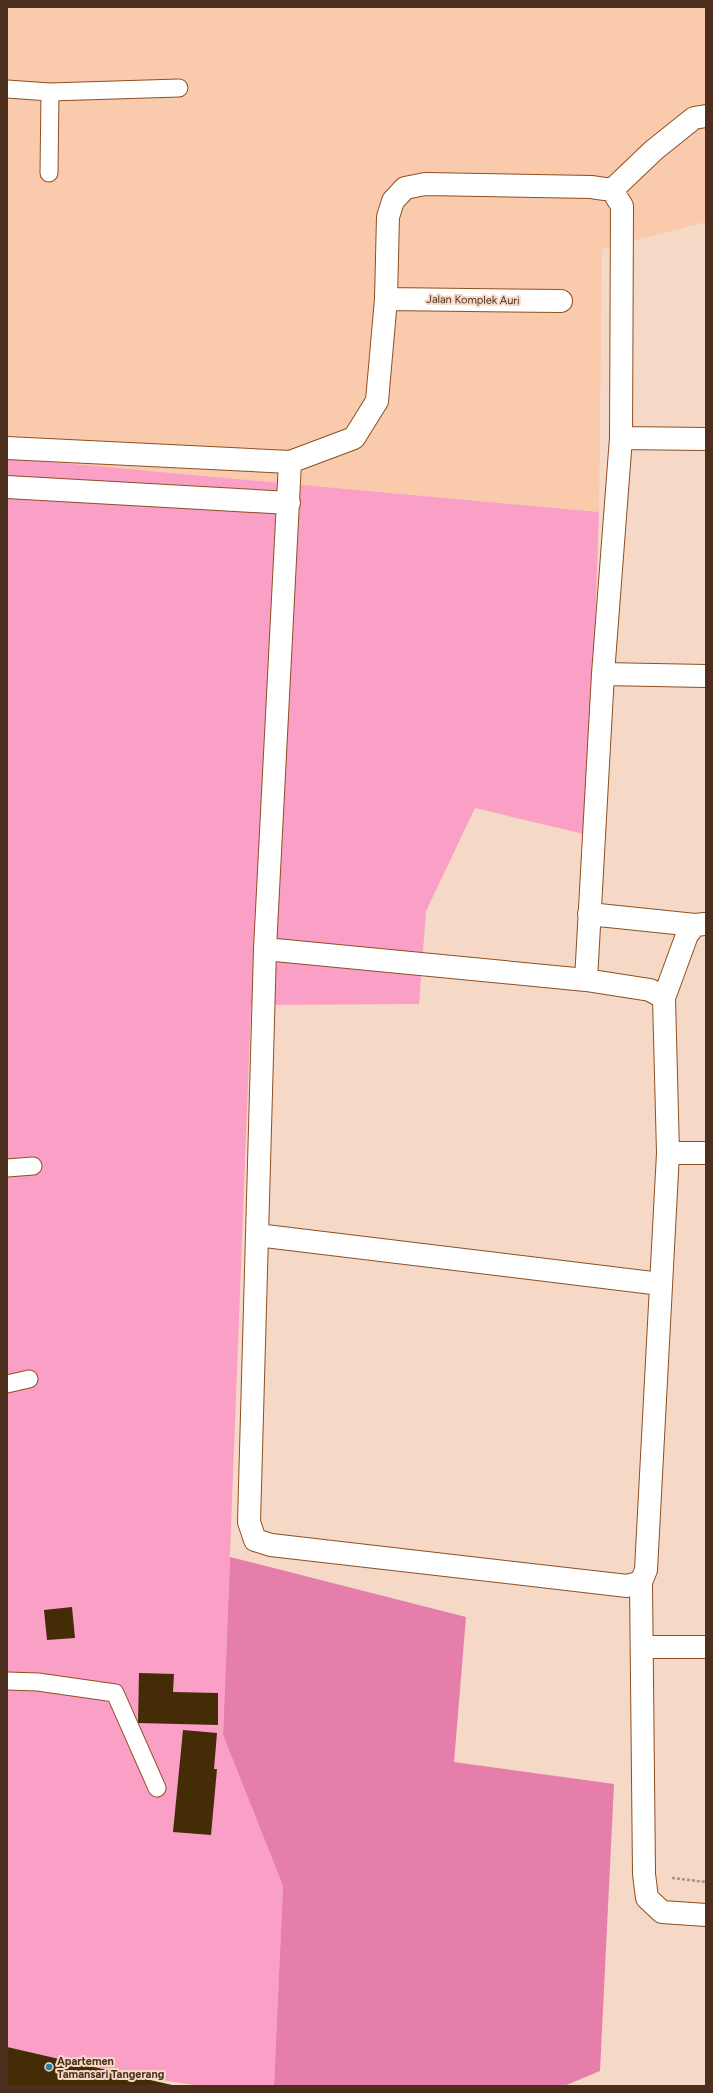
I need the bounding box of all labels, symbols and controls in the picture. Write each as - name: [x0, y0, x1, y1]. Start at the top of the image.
- street label: Jalan Komplek Auri: [426, 293, 520, 307]
- place label: Apartemen Tamansari Tangerang: [57, 2055, 164, 2081]
- marker: Apartemen Tamansari Tangerang: [44, 2062, 54, 2072]

